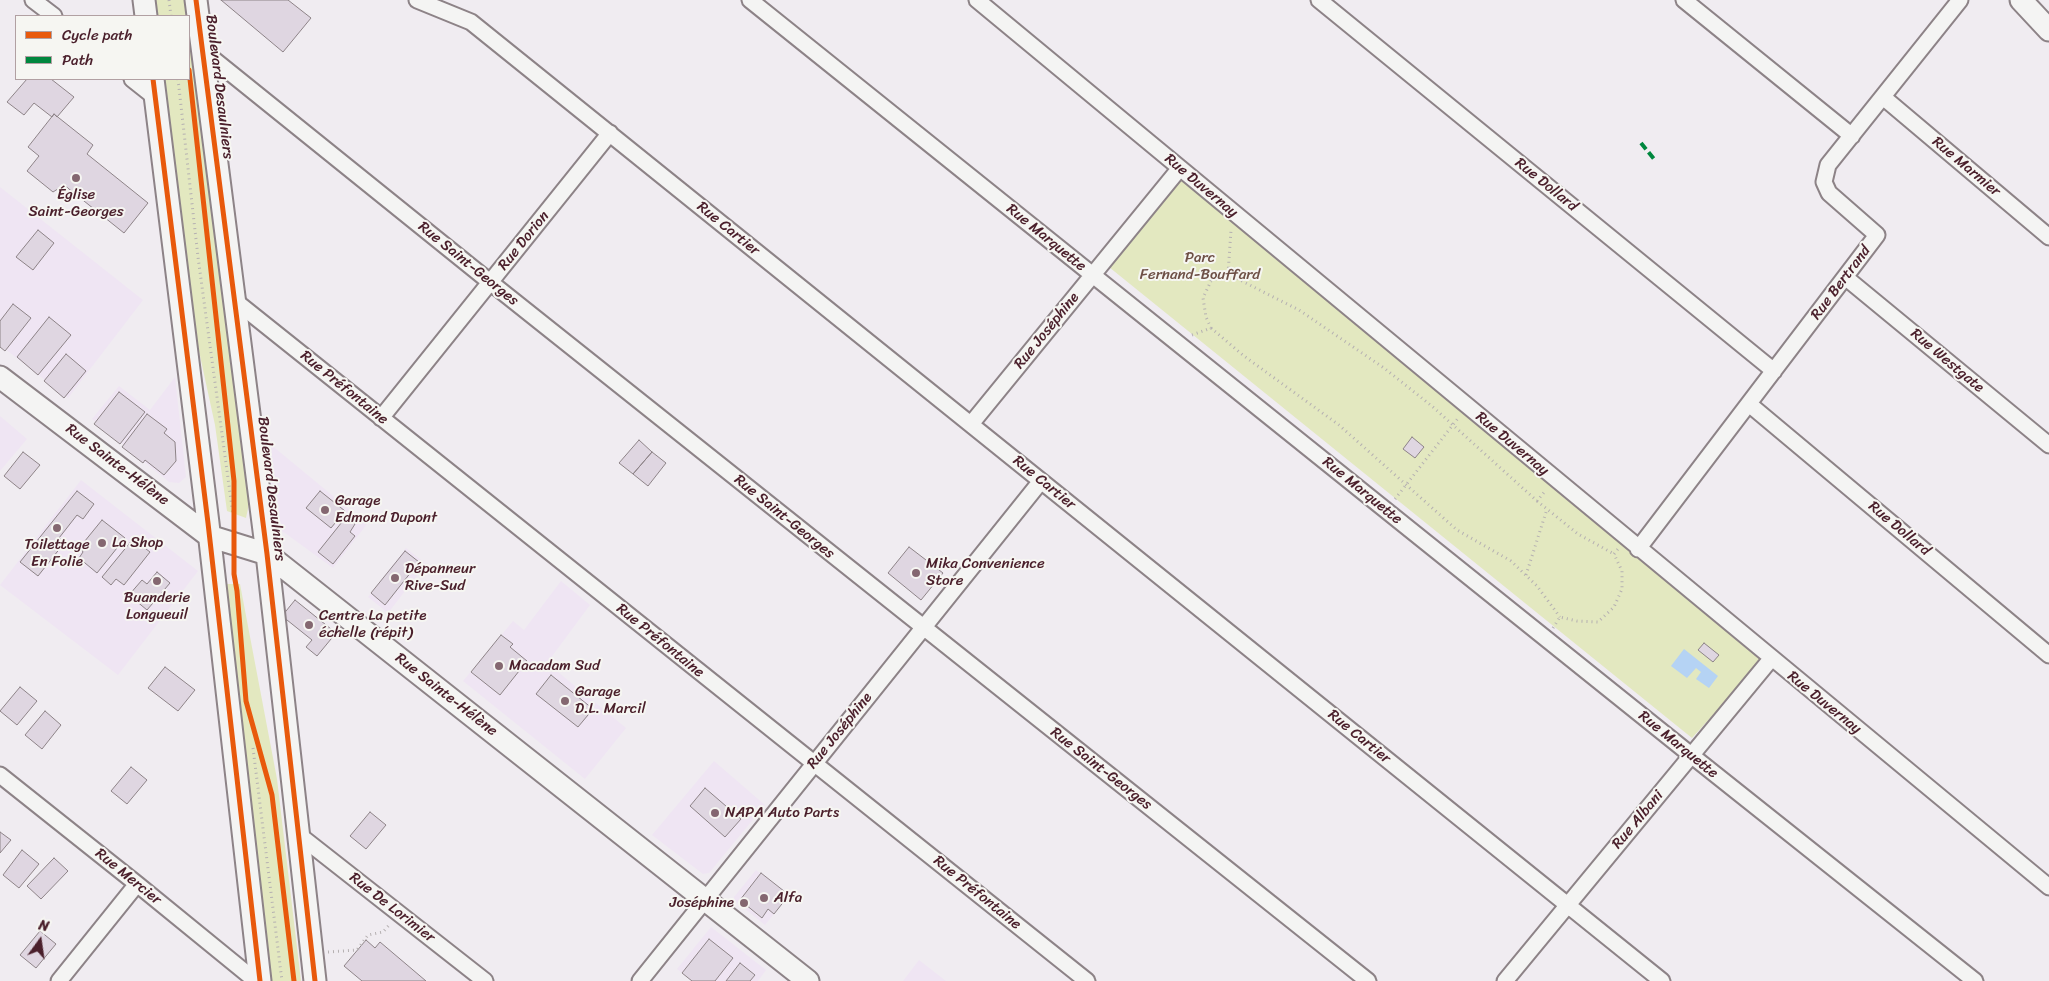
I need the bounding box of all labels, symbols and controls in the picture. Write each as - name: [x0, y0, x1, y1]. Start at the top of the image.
- street label: Boulevard Desaulniers: [201, 14, 237, 160]
- legend: [15, 15, 190, 80]
- text: Cycle path: [62, 22, 132, 48]
- text: Path: [62, 47, 93, 73]
- street label: Rue Marmier: [1928, 133, 2004, 201]
- street label: Rue Duvernay: [1161, 150, 1241, 222]
- street label: Rue Dollard: [1511, 154, 1581, 216]
- marker: Église Saint-Georges: [70, 172, 82, 184]
- place label: Église Saint-Georges: [28, 186, 124, 221]
- street label: Rue Cartier: [693, 198, 763, 260]
- street label: Rue Marquette: [1003, 200, 1089, 276]
- street label: Rue Dorion: [495, 208, 553, 274]
- street label: Rue Saint-Georges: [414, 218, 522, 310]
- street label: Rue Bertrand: [1807, 242, 1875, 324]
- park label: Parc Fernand-Bouffard: [1140, 249, 1260, 284]
- street label: Rue Joséphine: [1011, 289, 1083, 373]
- street label: Rue Westgate: [1907, 325, 1987, 397]
- street label: Rue Préfontaine: [296, 347, 392, 429]
- street label: Rue Duvernay: [1472, 408, 1552, 480]
- street label: Boulevard Desaulniers: [253, 416, 289, 562]
- street label: Rue Sainte-Hélène: [62, 420, 172, 510]
- street label: Rue Cartier: [1009, 452, 1079, 514]
- street label: Rue Marquette: [1319, 453, 1405, 529]
- street label: Rue Saint-Georges: [730, 471, 838, 563]
- place label: Garage Edmond Dupont: [335, 492, 437, 527]
- street label: Rue Dollard: [1864, 498, 1934, 560]
- marker: Garage Edmond Dupont: [319, 504, 331, 516]
- marker: Toilettage En Folie: [51, 522, 63, 534]
- place label: La Shop: [112, 534, 163, 552]
- place label: Toilettage En Folie: [24, 536, 90, 571]
- marker: La Shop: [96, 537, 108, 549]
- place label: Mika Convenience Store: [926, 555, 1045, 590]
- place label: Dépanneur Rive-Sud: [405, 560, 475, 595]
- marker: Mika Convenience Store: [910, 567, 922, 579]
- marker: Dépanneur Rive-Sud: [389, 572, 401, 584]
- marker: Buanderie Longueuil: [151, 575, 163, 587]
- place label: Buanderie Longueuil: [124, 589, 190, 624]
- street label: Rue Préfontaine: [612, 600, 708, 682]
- place label: Centre La petite échelle (répit): [319, 607, 426, 642]
- marker: Centre La petite échelle (répit): [303, 619, 315, 631]
- street label: Rue Sainte-Hélène: [391, 649, 501, 741]
- place label: Macadam Sud: [509, 657, 600, 675]
- marker: Macadam Sud: [493, 660, 505, 672]
- street label: Rue Duvernay: [1783, 668, 1865, 738]
- place label: Garage D.L. Marcil: [575, 683, 646, 718]
- street label: Rue Joséphine: [804, 689, 876, 773]
- marker: Garage D.L. Marcil: [559, 695, 571, 707]
- street label: Rue Cartier: [1324, 706, 1394, 768]
- street label: Rue Marquette: [1635, 707, 1721, 783]
- street label: Rue Saint-Georges: [1047, 724, 1155, 814]
- street label: Rue Albani: [1608, 787, 1668, 853]
- place label: NAPA Auto Parts: [725, 804, 839, 822]
- marker: NAPA Auto Parts: [709, 807, 721, 819]
- street label: Rue Mercier: [91, 845, 165, 909]
- street label: Rue Préfontaine: [929, 852, 1025, 934]
- street label: Rue De Lorimier: [346, 869, 438, 947]
- place label: Alfa: [774, 889, 802, 907]
- marker: Alfa: [758, 892, 770, 904]
- place label: Joséphine: [670, 894, 734, 912]
- marker: Joséphine: [738, 897, 750, 909]
- text: N: [36, 913, 51, 939]
- north arrow: [15, 916, 65, 966]

